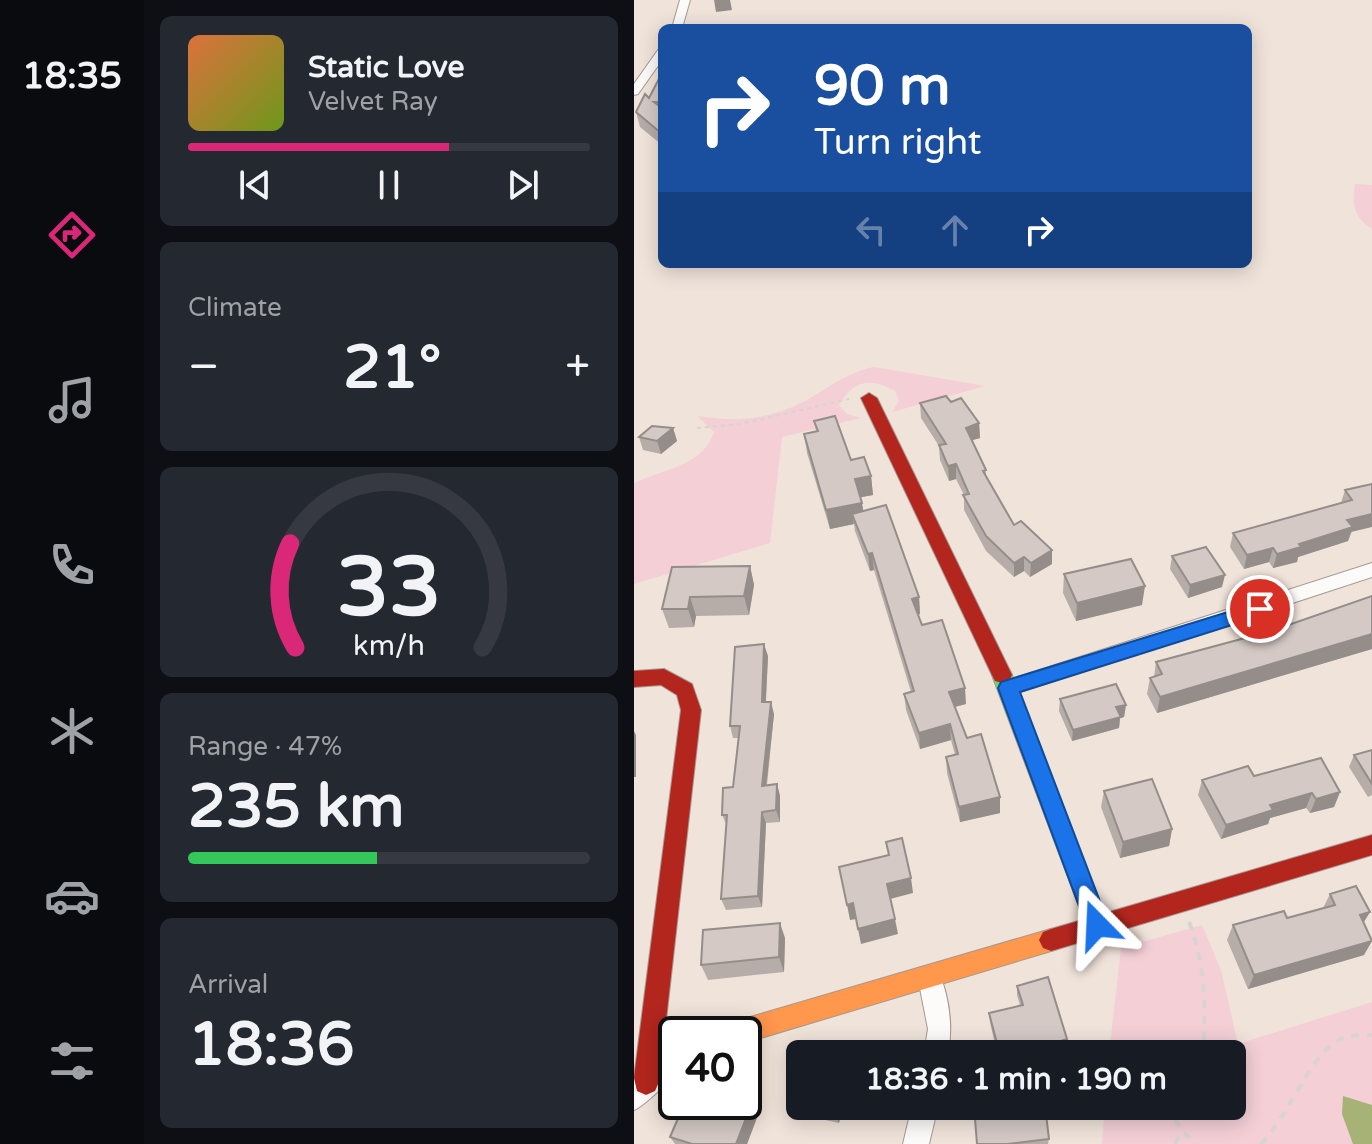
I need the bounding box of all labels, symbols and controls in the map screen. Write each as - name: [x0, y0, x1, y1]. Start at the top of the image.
- text: Static Love: [308, 49, 464, 86]
- text: 90 m: [814, 53, 950, 120]
- text: 18:35: [22, 55, 122, 98]
- icon: right: [682, 56, 786, 160]
- text: Velvet Ray: [308, 86, 438, 117]
- text: Turn right: [814, 121, 981, 164]
- icon: previous: [233, 163, 277, 207]
- icon: pause: [367, 163, 411, 207]
- icon: next: [501, 163, 545, 207]
- icon: directions: [44, 207, 100, 263]
- icon: left: [849, 208, 893, 252]
- icon: ahead: [933, 208, 977, 252]
- icon: right: [1017, 208, 1061, 252]
- text: Climate: [188, 292, 282, 323]
- text: 21°: [343, 332, 441, 404]
- text: −: [188, 341, 219, 394]
- text: +: [565, 341, 590, 394]
- icon: music: [44, 372, 100, 428]
- icon: phone: [44, 537, 100, 593]
- text: 33: [337, 538, 441, 638]
- pin: [1226, 575, 1294, 643]
- icon: arrive: [1238, 587, 1282, 631]
- text: km/h: [353, 629, 425, 663]
- icon: climate: [44, 703, 100, 759]
- text: Range · 47%: [188, 731, 342, 762]
- text: 235 km: [188, 771, 404, 843]
- icon: car: [44, 868, 100, 924]
- position arrow: [1055, 883, 1139, 967]
- text: Arrival: [188, 969, 268, 1000]
- text: 18:36: [188, 1009, 354, 1081]
- speed limit sign: 40: [658, 1016, 762, 1120]
- icon: filters: [44, 1033, 100, 1089]
- text: 18:36 · 1 min · 190 m: [865, 1061, 1167, 1098]

